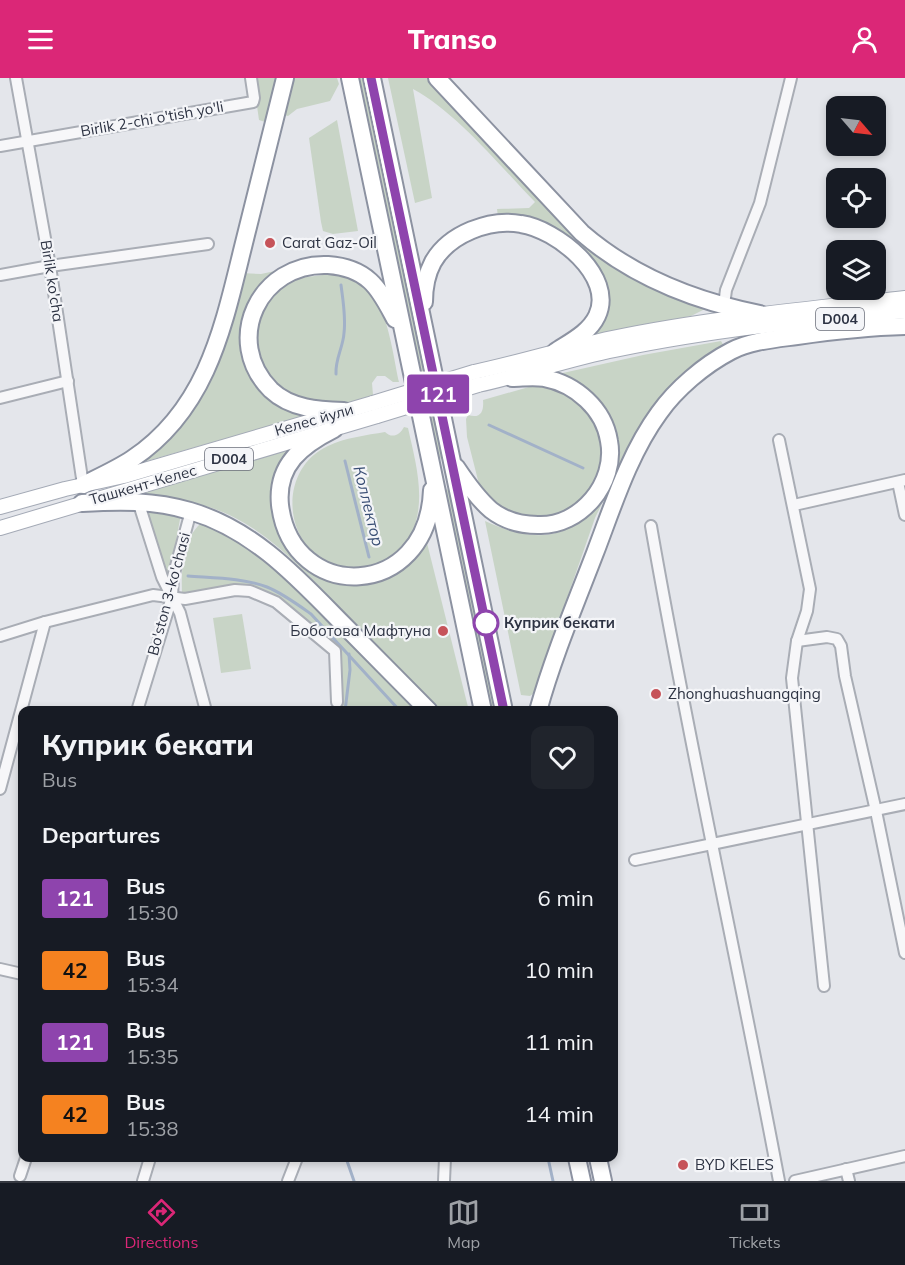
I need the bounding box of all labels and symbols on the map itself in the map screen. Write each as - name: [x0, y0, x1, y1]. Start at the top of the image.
- north arrow: [826, 96, 886, 156]
- street label: Birlik 2-chi o'tish yo'li: [79, 97, 225, 140]
- place label: Carat Gaz-Oil: [282, 233, 377, 252]
- marker: Carat Gaz-Oil: [263, 236, 277, 250]
- street label: Birlik ko'cha: [37, 239, 68, 323]
- road number: D004: [816, 308, 864, 330]
- line badge: 121: [404, 374, 472, 414]
- street label: Келес йули: [272, 399, 355, 440]
- road number: D004: [205, 448, 253, 470]
- street label: Ташкент-Келес: [87, 460, 199, 509]
- water label: Коллектор: [349, 464, 389, 548]
- street label: Bo'ston 3-ko'chasi: [143, 530, 194, 658]
- marker: Куприк бекати: [473, 610, 499, 636]
- place label: Куприк бекати: [504, 613, 615, 632]
- place label: Боботова Мафтуна: [290, 621, 431, 640]
- marker: Боботова Мафтуна: [436, 624, 450, 638]
- place label: Zhonghuashuangqing: [668, 684, 821, 703]
- marker: Zhonghuashuangqing: [649, 687, 663, 701]
- place label: BYD KELES: [695, 1155, 774, 1174]
- marker: BYD KELES: [676, 1158, 690, 1172]

